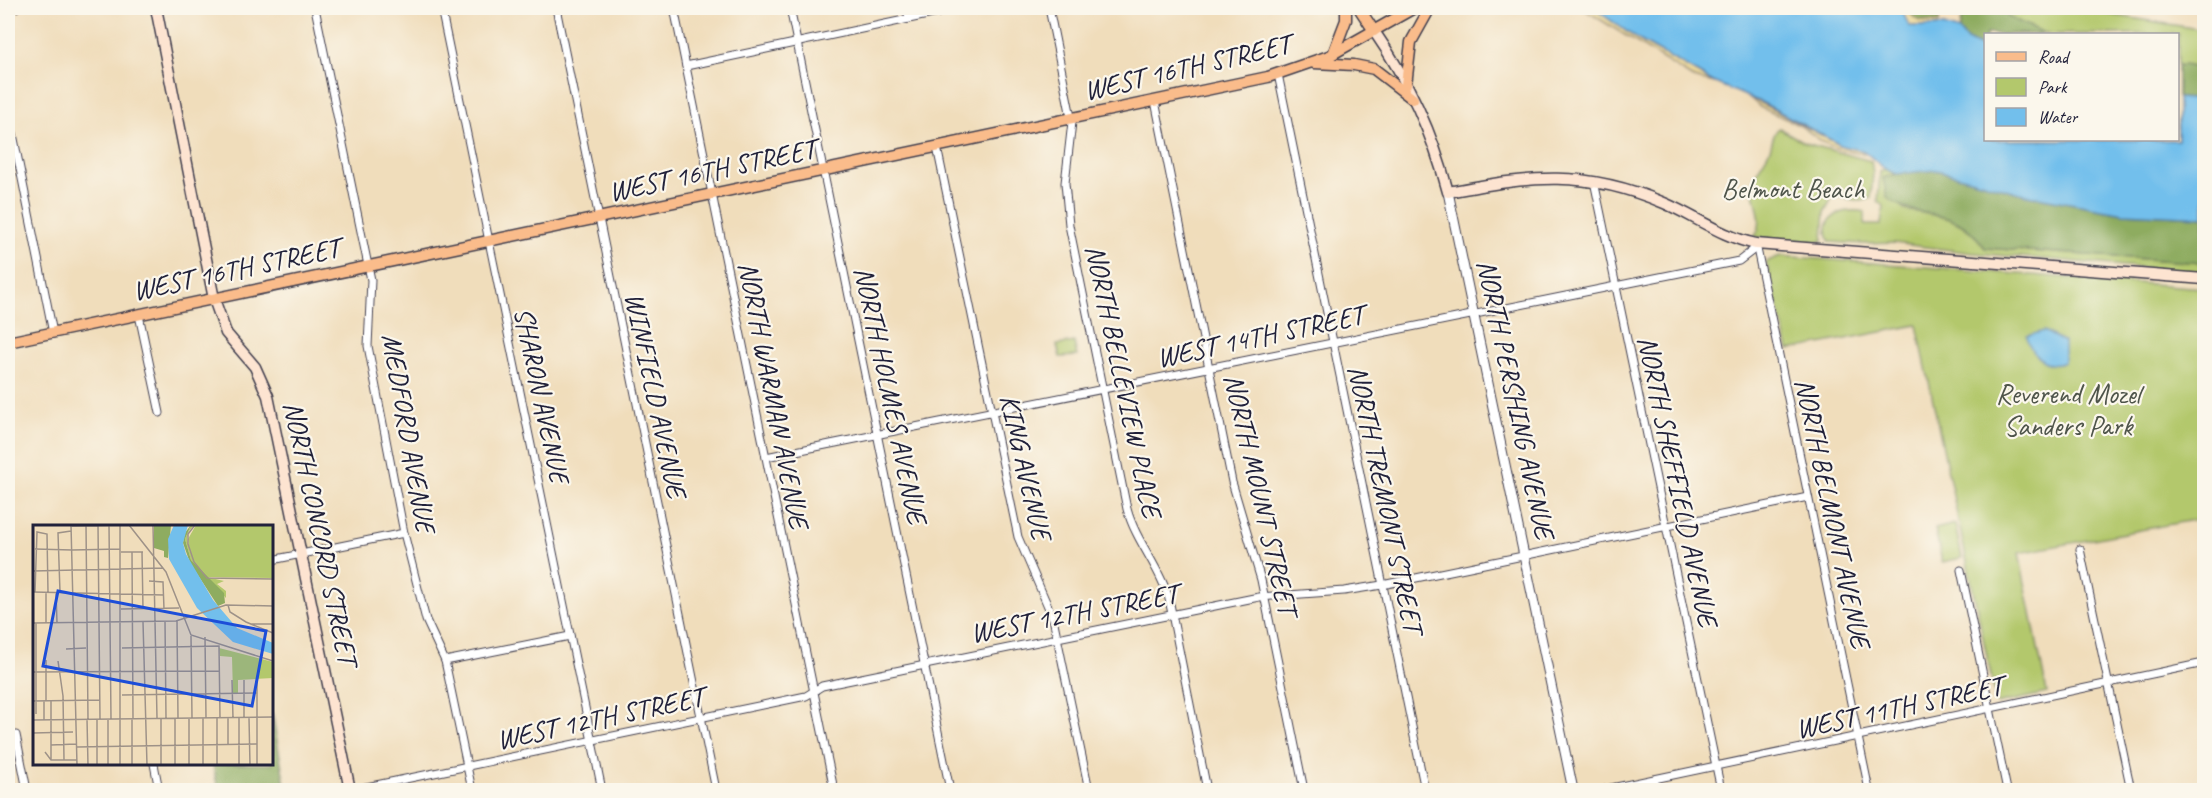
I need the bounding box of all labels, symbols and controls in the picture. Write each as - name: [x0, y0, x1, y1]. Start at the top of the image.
- street label: WEST 16TH STREET: [1080, 25, 1301, 108]
- legend: [1984, 33, 2179, 141]
- text: Road: [2038, 46, 2071, 68]
- text: Park: [2038, 76, 2068, 98]
- text: Water: [2038, 106, 2079, 128]
- street label: WEST 16TH STREET: [605, 129, 826, 209]
- park label: Belmont Beach: [1722, 171, 1865, 206]
- street label: WEST 16TH STREET: [129, 228, 350, 308]
- street label: NORTH BELLEVIEW PLACE: [1078, 242, 1171, 523]
- street label: NORTH PERSHING AVENUE: [1469, 256, 1563, 545]
- street label: NORTH WARMAN AVENUE: [731, 259, 818, 534]
- street label: NORTH HOLMES AVENUE: [847, 263, 936, 530]
- street label: WINFIELD AVENUE: [617, 289, 695, 504]
- street label: WEST 14TH STREET: [1153, 295, 1374, 375]
- street label: SHARON AVENUE: [506, 304, 578, 489]
- street label: MEDFORD AVENUE: [374, 331, 444, 539]
- street label: NORTH SHEFFIELD AVENUE: [1630, 333, 1727, 632]
- street label: NORTH TREMONT STREET: [1341, 362, 1433, 642]
- street label: NORTH MOUNT STREET: [1216, 370, 1307, 625]
- street label: NORTH BELMONT AVENUE: [1787, 375, 1879, 654]
- park label: Reverend Mozel Sanders Park: [1996, 376, 2146, 443]
- street label: KING AVENUE: [992, 391, 1061, 547]
- street label: NORTH CONCORD STREET: [276, 398, 367, 674]
- inset map: [33, 525, 273, 765]
- street label: WEST 12TH STREET: [967, 574, 1188, 650]
- street label: WEST 11TH STREET: [1792, 666, 2013, 746]
- street label: WEST 12TH STREET: [493, 677, 714, 757]

